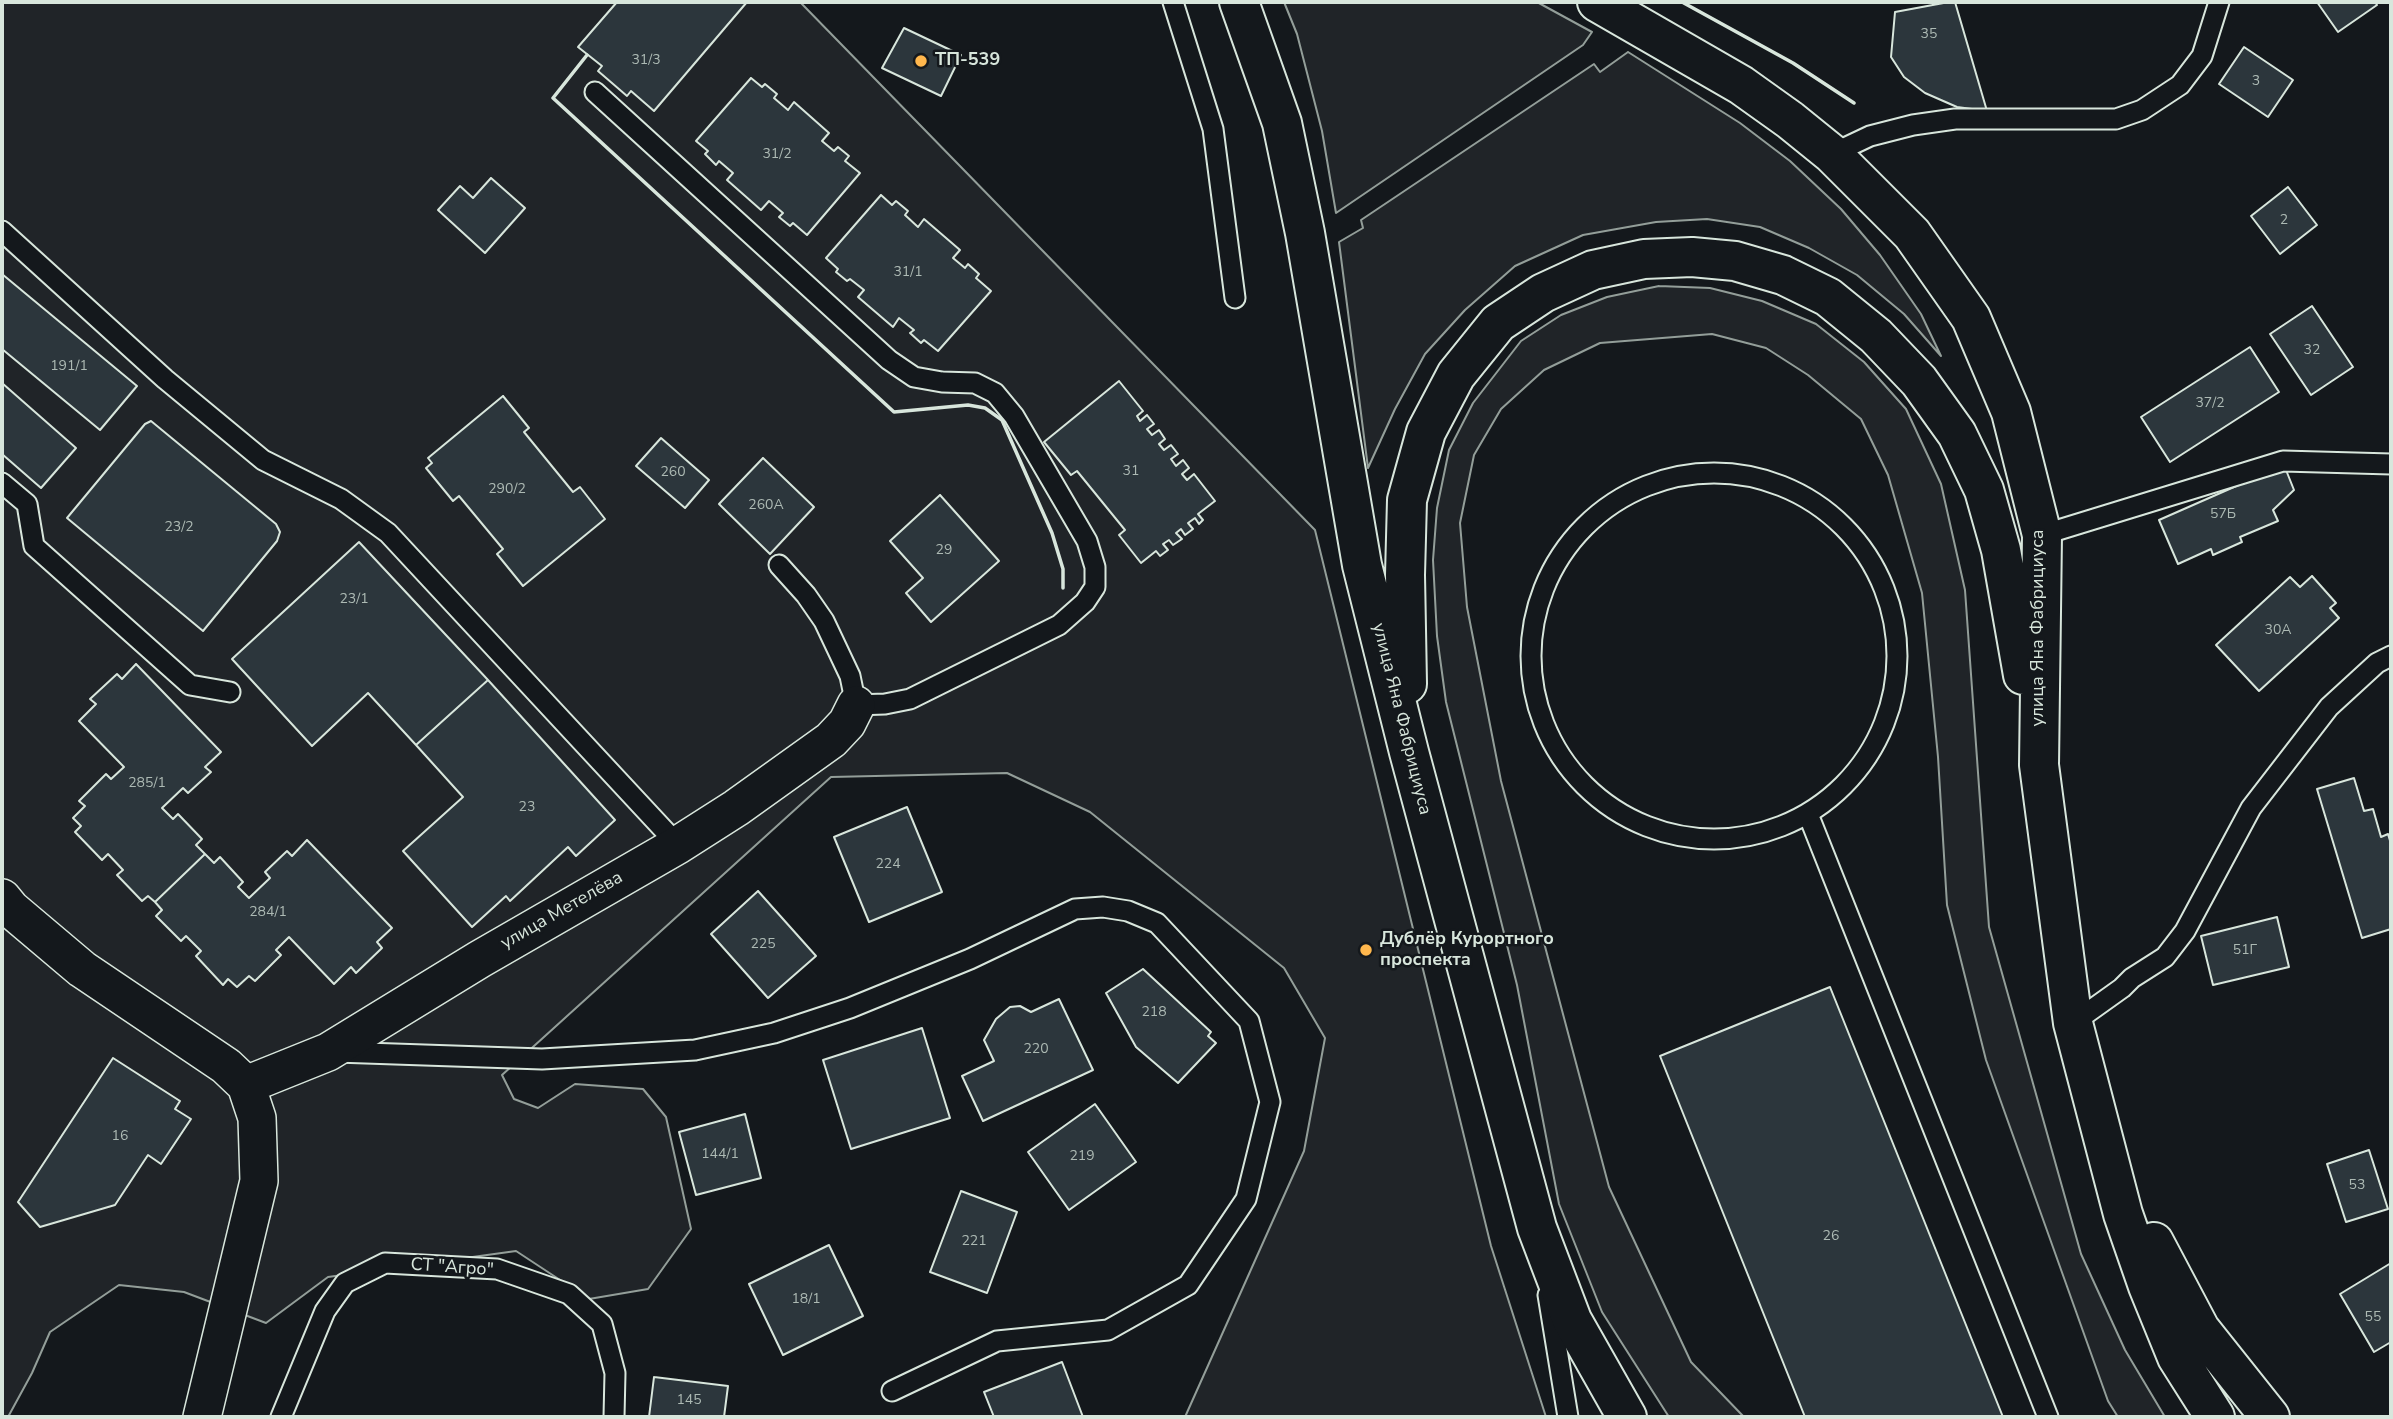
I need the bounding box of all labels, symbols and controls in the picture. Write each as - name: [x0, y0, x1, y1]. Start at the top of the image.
- house number: 35: [1921, 27, 1937, 43]
- place label: ТП-539: [935, 50, 1000, 72]
- house number: 31/3: [631, 53, 661, 69]
- marker: ТП-539: [913, 53, 929, 69]
- house number: 3: [2252, 74, 2260, 90]
- house number: 31/2: [762, 147, 792, 163]
- house number: 2: [2280, 213, 2288, 229]
- house number: 31/1: [893, 265, 923, 281]
- house number: 32: [2304, 343, 2320, 359]
- house number: 191/1: [50, 359, 88, 375]
- house number: 37/2: [2195, 396, 2225, 412]
- house number: 31: [1123, 464, 1139, 480]
- house number: 260: [660, 465, 686, 481]
- house number: 290/2: [488, 482, 526, 498]
- house number: 260А: [748, 498, 784, 514]
- house number: 57Б: [2210, 507, 2236, 523]
- house number: 23/2: [164, 520, 194, 536]
- street label: улица Яна Фабрициуса: [2028, 530, 2050, 726]
- house number: 29: [936, 543, 952, 559]
- house number: 23/1: [339, 592, 369, 608]
- street label: улица Яна Фабрициуса: [1367, 621, 1435, 817]
- house number: 30А: [2264, 623, 2292, 639]
- house number: 285/1: [128, 776, 166, 792]
- house number: 23: [519, 800, 535, 816]
- house number: 224: [875, 857, 901, 873]
- street label: улица Метелёва: [497, 867, 627, 955]
- house number: 284/1: [249, 905, 287, 921]
- place label: Дублёр Курортного проспекта: [1380, 929, 1554, 972]
- house number: 225: [750, 937, 776, 953]
- marker: Дублёр Курортного проспекта: [1358, 942, 1374, 958]
- house number: 51Г: [2233, 943, 2257, 959]
- house number: 218: [1141, 1005, 1167, 1021]
- house number: 220: [1023, 1042, 1049, 1058]
- house number: 16: [112, 1129, 128, 1145]
- house number: 144/1: [701, 1147, 739, 1163]
- house number: 219: [1069, 1149, 1095, 1165]
- house number: 53: [2349, 1178, 2365, 1194]
- house number: 26: [1823, 1229, 1839, 1245]
- house number: 221: [961, 1234, 987, 1250]
- street label: СТ "Агро": [410, 1254, 494, 1282]
- house number: 18/1: [791, 1292, 821, 1308]
- house number: 55: [2365, 1310, 2381, 1326]
- house number: 145: [676, 1393, 702, 1409]

